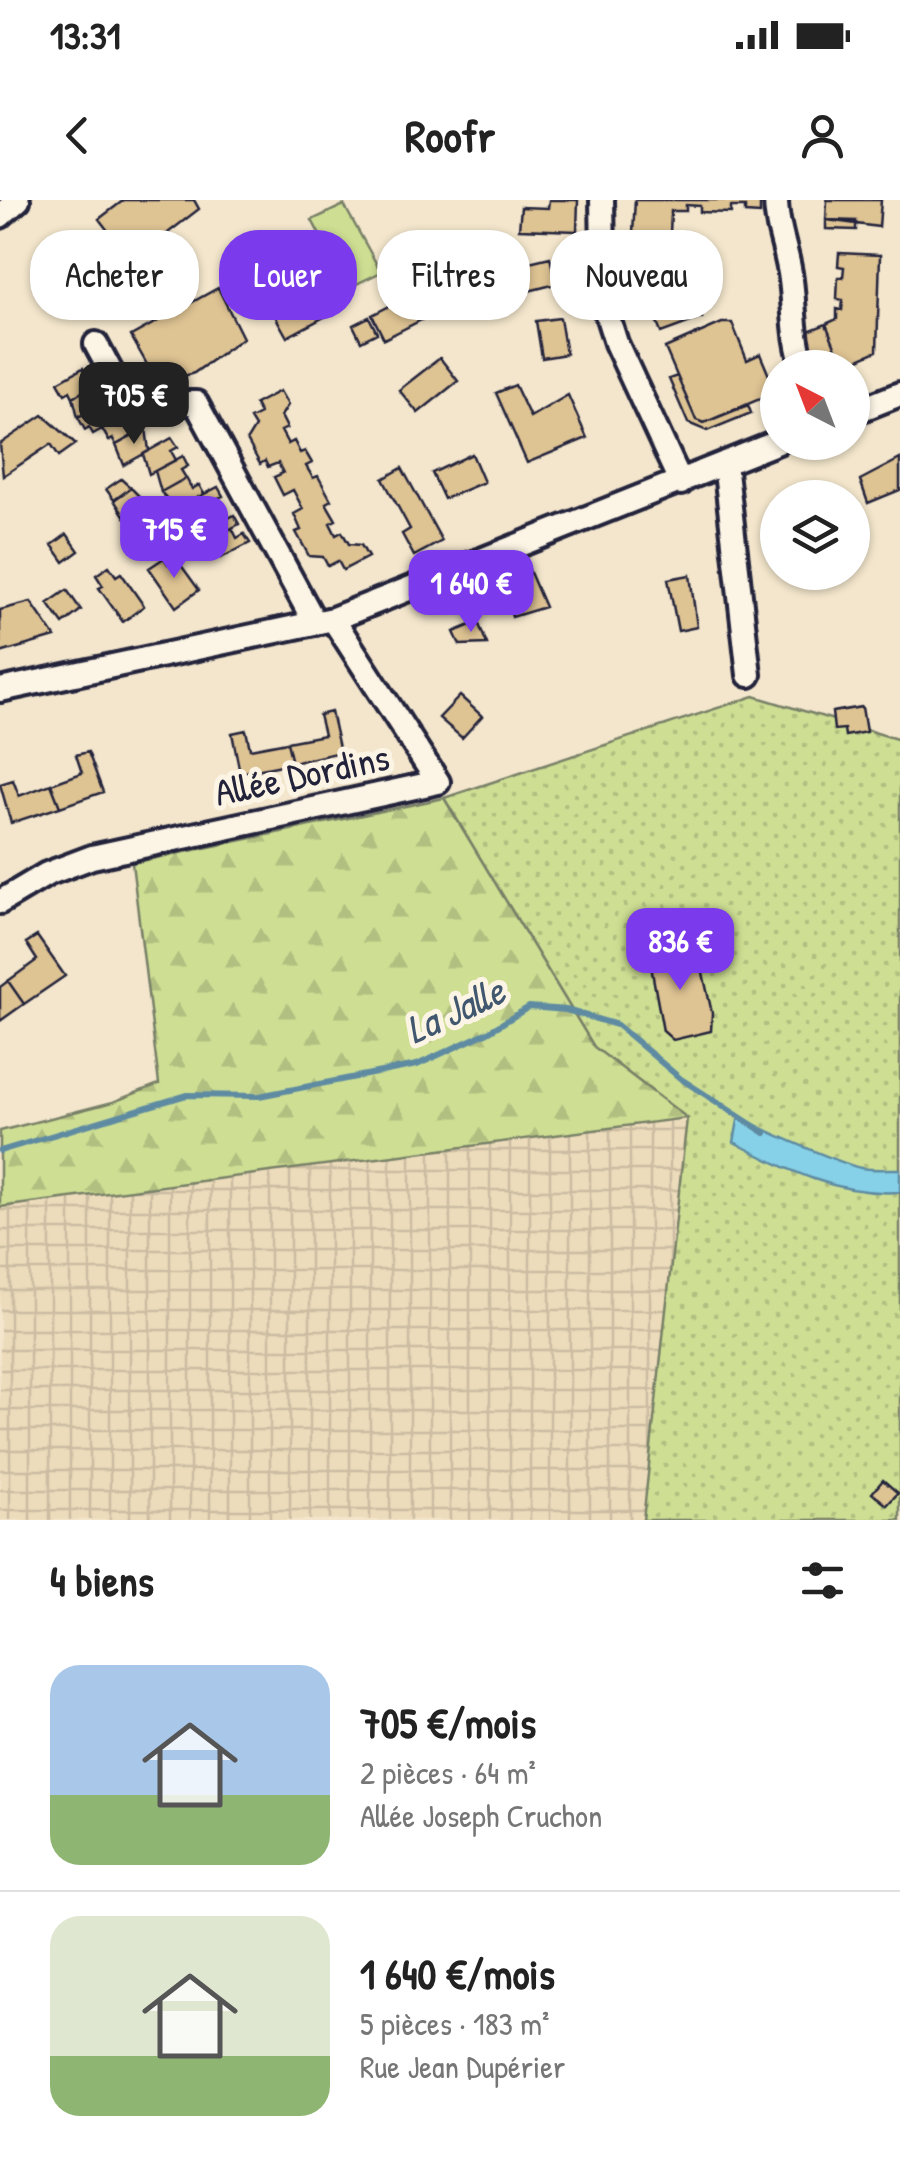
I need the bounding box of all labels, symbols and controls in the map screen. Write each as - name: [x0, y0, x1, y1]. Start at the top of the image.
- text: 13:31: [50, 9, 120, 61]
- text: Roofr: [405, 105, 495, 166]
- icon: back: [50, 108, 105, 163]
- icon: person: [795, 108, 850, 163]
- chip: Acheter: [30, 230, 199, 320]
- chip: Louer: [219, 230, 357, 320]
- chip: Filtres: [377, 230, 530, 320]
- chip: Nouveau: [550, 230, 723, 320]
- north arrow: [760, 350, 870, 460]
- map controls: [760, 350, 870, 590]
- pin: 705 €: [64, 362, 204, 447]
- text: 705 €: [101, 373, 167, 416]
- button: layers: [760, 480, 870, 590]
- pin: 715 €: [104, 496, 244, 581]
- text: 715 €: [142, 507, 206, 550]
- pin: 1 640 €: [379, 550, 563, 635]
- text: 1 640 €: [431, 561, 511, 604]
- street label: Allée Dordins: [210, 730, 394, 818]
- pin: 836 €: [610, 908, 750, 993]
- text: 836 €: [648, 919, 712, 962]
- water label: La Jalle: [396, 962, 515, 1055]
- text: 4 biens: [50, 1552, 154, 1609]
- icon: filters: [795, 1553, 850, 1608]
- text: 705 €/mois: [360, 1694, 536, 1751]
- icon: home: [130, 1705, 250, 1825]
- text: 2 pièces · 64 m²: [360, 1751, 536, 1794]
- text: Allée Joseph Cruchon: [360, 1794, 602, 1837]
- text: 1 640 €/mois: [360, 1945, 555, 2002]
- icon: home: [130, 1956, 250, 2076]
- text: 5 pièces · 183 m²: [360, 2002, 549, 2045]
- text: Rue Jean Dupérier: [360, 2045, 565, 2088]

